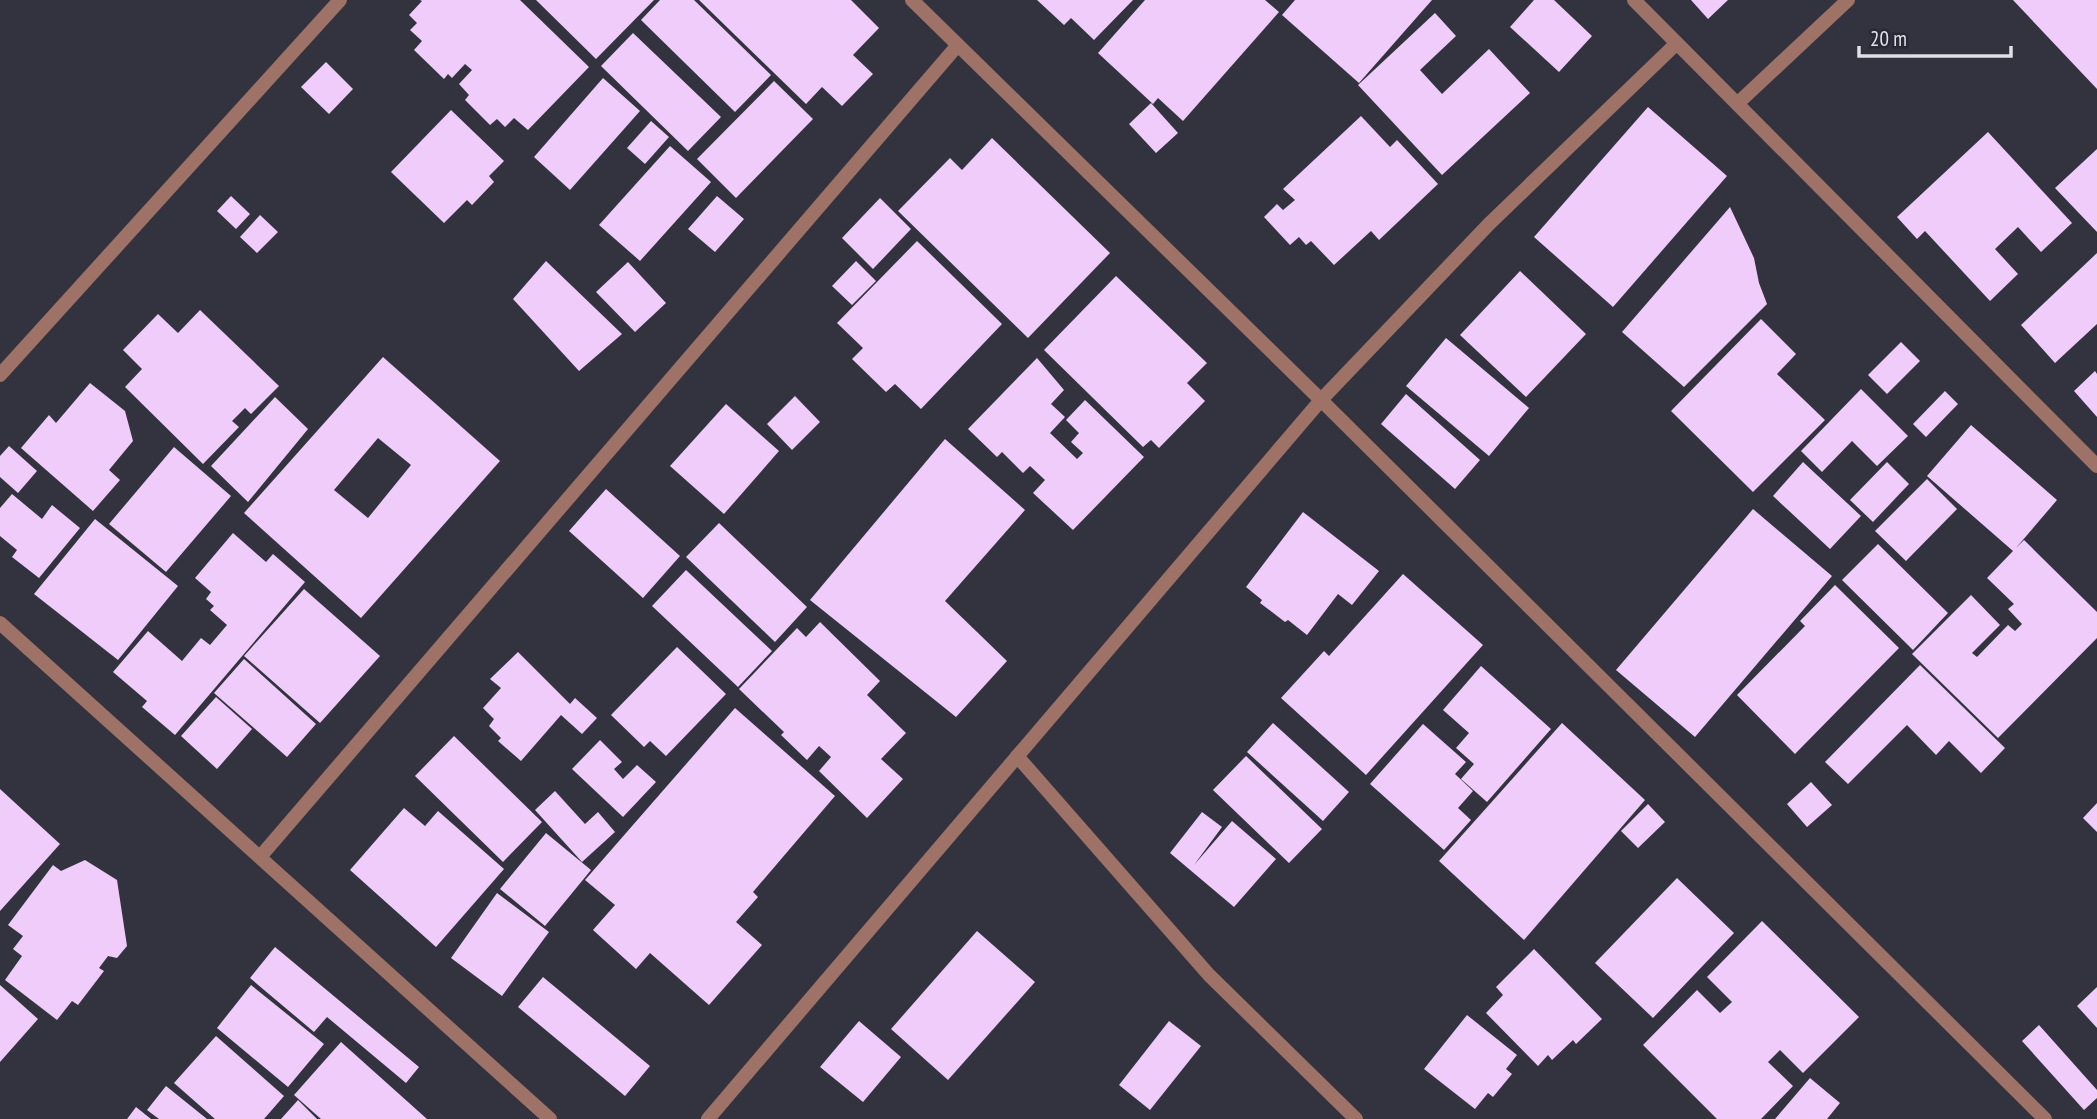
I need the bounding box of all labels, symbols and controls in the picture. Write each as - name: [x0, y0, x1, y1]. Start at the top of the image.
- scale bar: [1859, 14, 2011, 58]
- text: 20 m: [1870, 25, 1907, 52]

